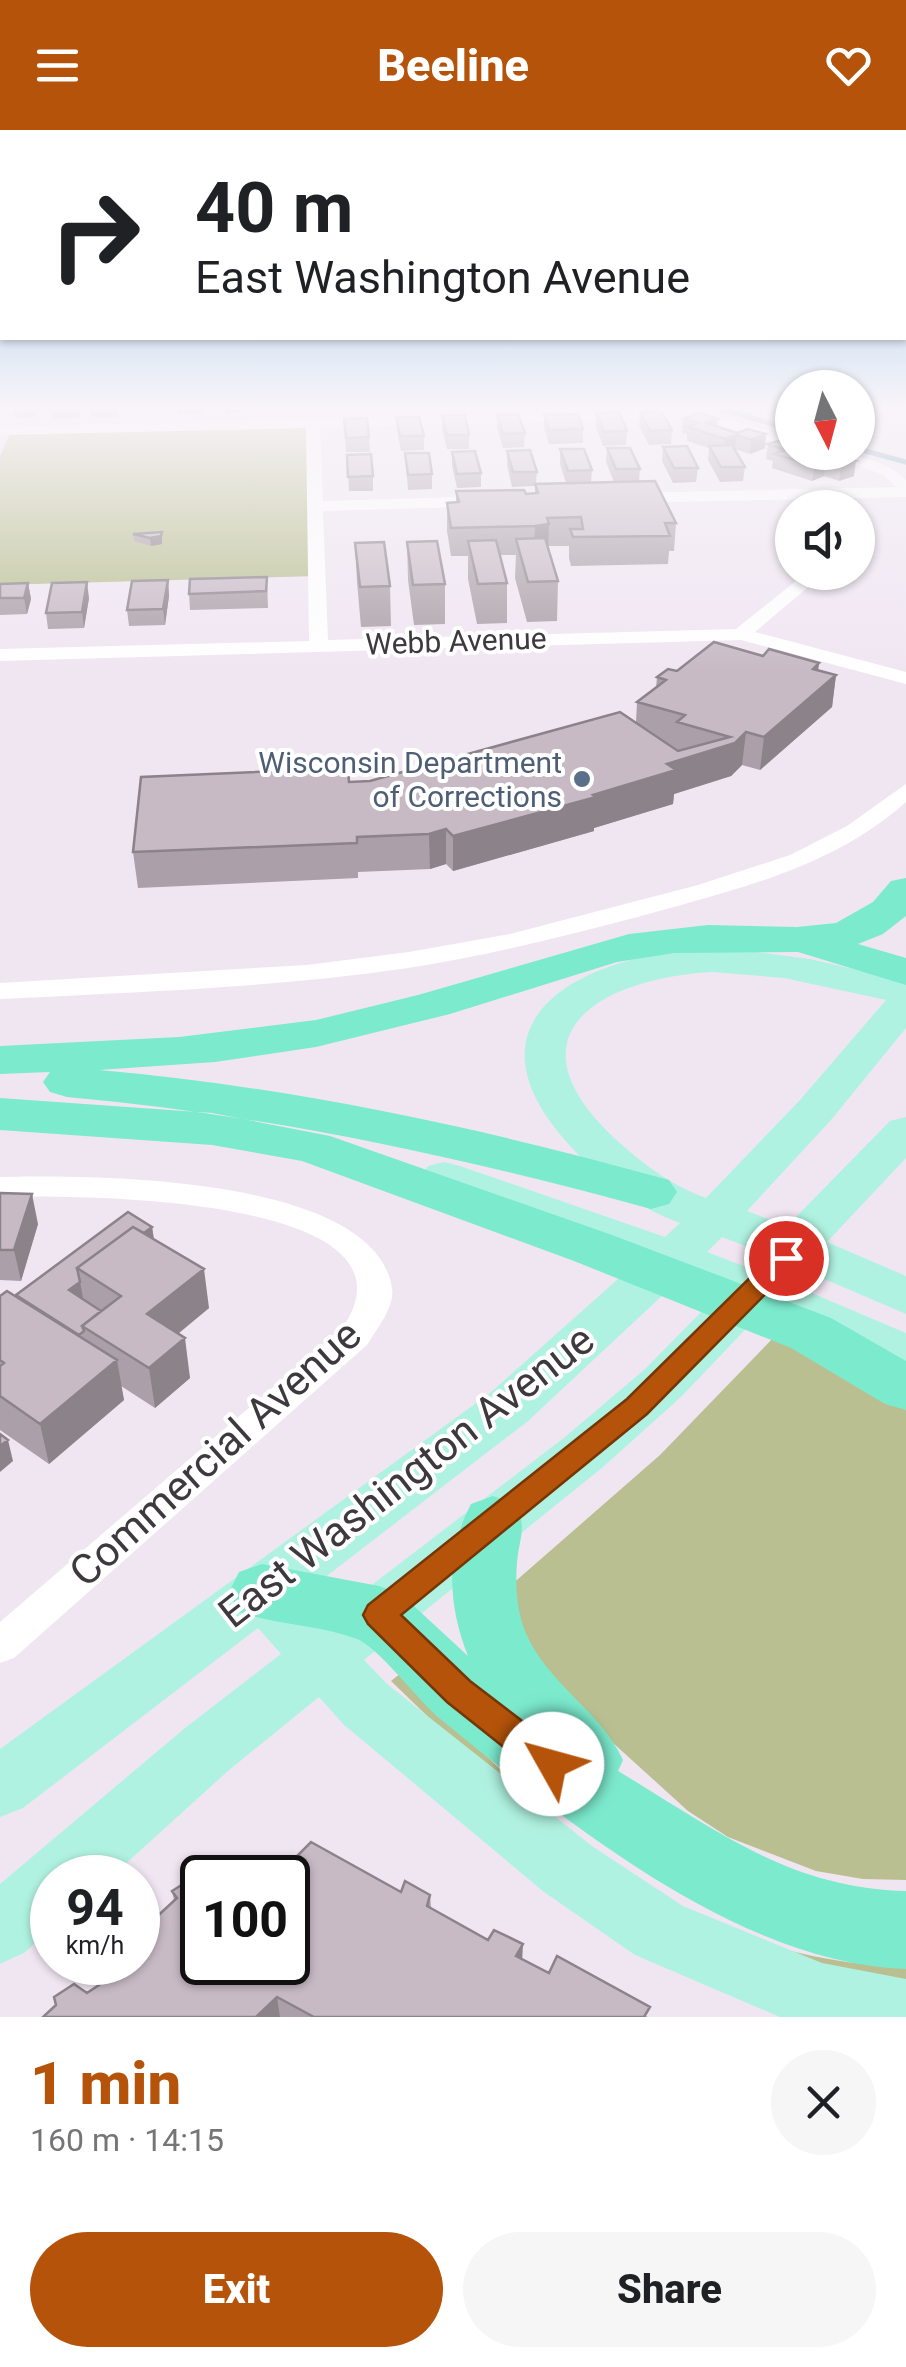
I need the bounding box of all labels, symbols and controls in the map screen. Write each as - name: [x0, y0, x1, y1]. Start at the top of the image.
- icon: menu: [30, 38, 85, 93]
- icon: heart: [821, 38, 876, 93]
- text: Beeline: [377, 39, 529, 92]
- text: 40 m: [195, 167, 353, 249]
- icon: right: [30, 170, 160, 300]
- text: East Washington Avenue: [195, 251, 690, 304]
- north arrow: [775, 370, 875, 470]
- map controls: [775, 370, 875, 590]
- button: sound: [775, 490, 875, 590]
- street label: Webb Avenue: [365, 620, 547, 662]
- place label: Wisconsin Department of Corrections: [258, 745, 562, 814]
- marker: Wisconsin Department of Corrections: [571, 768, 593, 790]
- pin: [744, 1216, 829, 1301]
- icon: arrive: [759, 1231, 814, 1286]
- street label: Commercial Avenue: [60, 1310, 370, 1596]
- street label: East Washington Avenue: [209, 1314, 603, 1638]
- position arrow: [500, 1712, 604, 1816]
- speed limit sign: 100: [180, 1855, 310, 1985]
- text: 94: [66, 1879, 124, 1937]
- text: km/h: [66, 1931, 124, 1960]
- text: 1 min: [30, 2048, 181, 2119]
- button: close: [771, 2050, 876, 2155]
- text: 160 m · 14:15: [30, 2121, 224, 2159]
- button: Exit: [30, 2232, 443, 2347]
- button: Share: [463, 2232, 876, 2347]

